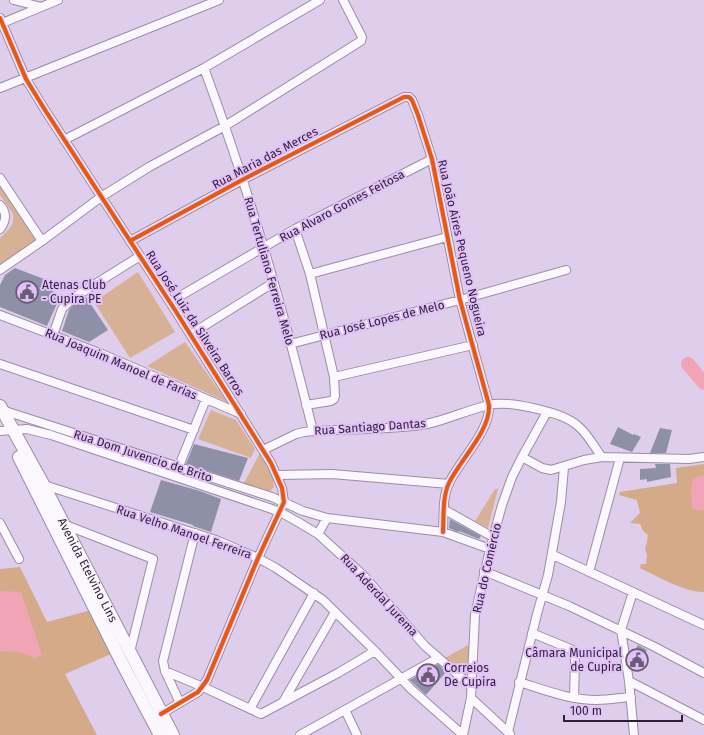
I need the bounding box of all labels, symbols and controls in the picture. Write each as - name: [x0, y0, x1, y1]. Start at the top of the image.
- street label: Rua Maria das Merces: [210, 124, 321, 192]
- street label: Rua João Aires Pequeno Nogueira: [435, 158, 489, 338]
- street label: Rua Alvaro Gomes Feitosa: [277, 167, 407, 245]
- street label: Rua Tertuliano Ferreira Melo: [241, 195, 297, 347]
- street label: Rua José Luiz da Silveira Barros: [143, 248, 247, 398]
- place label: Atenas Club - Cupira PE: [42, 278, 106, 306]
- public building icon: Atenas Club - Cupira PE: [14, 279, 40, 305]
- street label: Rua José Lopes de Melo: [318, 298, 446, 342]
- street label: Rua Joaquim Manoel de Farias: [43, 326, 199, 403]
- street label: Rua Santiago Dantas: [314, 416, 427, 438]
- street label: Rua Dom Juvencio de Brito: [72, 427, 214, 485]
- street label: Rua Velho Manoel Ferreira: [114, 502, 254, 562]
- street label: Avenida Etelvino Lins: [55, 516, 121, 625]
- street label: Rua do Comércio: [470, 522, 504, 614]
- street label: Rua Aderdal Jurema: [337, 551, 421, 639]
- place label: Câmara Municipal de Cupira: [525, 646, 622, 674]
- public building icon: Câmara Municipal de Cupira: [624, 647, 650, 673]
- place label: Correios De Cupira: [444, 661, 496, 689]
- public building icon: Correios De Cupira: [415, 662, 441, 688]
- scale bar: [564, 697, 682, 723]
- text: 100 m: [570, 704, 602, 718]

